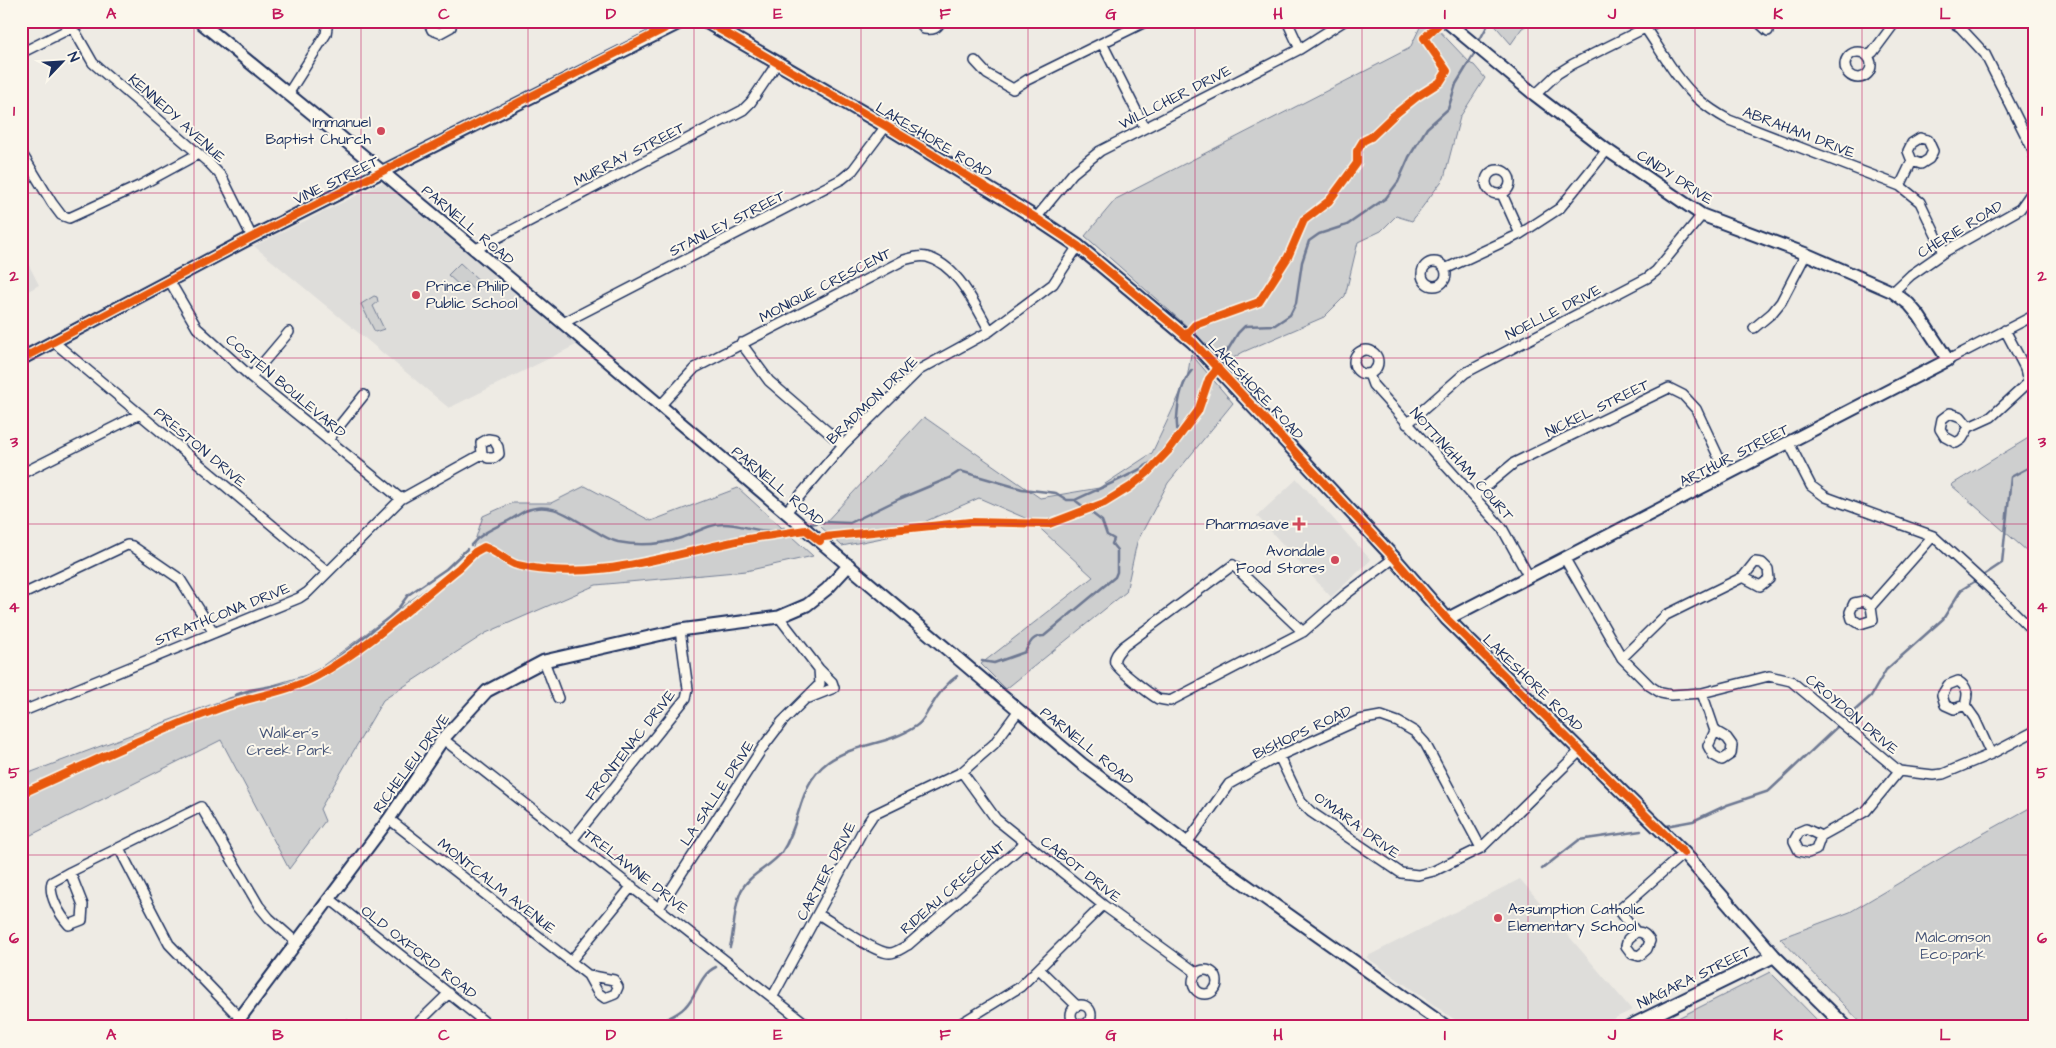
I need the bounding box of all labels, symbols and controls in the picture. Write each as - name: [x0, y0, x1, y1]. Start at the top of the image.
- text: A: [106, 3, 117, 25]
- text: B: [272, 3, 284, 25]
- text: C: [438, 3, 450, 25]
- text: D: [606, 3, 617, 25]
- text: E: [773, 3, 783, 25]
- text: F: [939, 3, 951, 25]
- text: G: [1105, 3, 1117, 25]
- text: H: [1273, 3, 1283, 25]
- text: I: [1444, 3, 1446, 25]
- text: J: [1607, 3, 1617, 25]
- text: K: [1773, 3, 1783, 25]
- text: L: [1939, 3, 1951, 25]
- north arrow: [38, 38, 88, 88]
- text: N: [62, 49, 84, 65]
- street label: WILLCHER DRIVE: [1115, 60, 1235, 135]
- street label: KENNEDY AVENUE: [124, 69, 230, 168]
- street label: LAKESHORE ROAD: [872, 97, 996, 184]
- text: 1: [13, 100, 16, 122]
- text: 1: [2041, 100, 2044, 122]
- street label: ABRAHAM DRIVE: [1740, 101, 1858, 164]
- place label: Immanuel Baptist Church: [266, 112, 372, 150]
- street label: MURRAY STREET: [570, 117, 689, 192]
- marker: Immanuel Baptist Church: [375, 125, 387, 137]
- street label: CINDY DRIVE: [1633, 145, 1717, 210]
- street label: VINE STREET: [290, 150, 383, 210]
- street label: PARNELL ROAD: [417, 180, 519, 271]
- street label: STANLEY STREET: [665, 185, 790, 262]
- street label: CHERIE ROAD: [1913, 195, 2007, 263]
- street label: MONIQUE CRESCENT: [755, 243, 896, 328]
- text: 2: [8, 265, 19, 287]
- text: 2: [2036, 265, 2047, 287]
- place label: Prince Philip Public School: [426, 276, 518, 314]
- street label: NOELLE DRIVE: [1502, 279, 1605, 346]
- marker: Prince Philip Public School: [410, 289, 422, 301]
- street label: COSTEN BOULEVARD: [221, 330, 351, 443]
- street label: LAKESHORE ROAD: [1203, 334, 1309, 445]
- street label: BRADMON DRIVE: [822, 351, 923, 449]
- street label: NICKEL STREET: [1542, 374, 1653, 443]
- street label: PRESTON DRIVE: [149, 403, 250, 492]
- street label: NOTTINGHAM COURT: [1405, 403, 1519, 526]
- street label: ARTHUR STREET: [1676, 418, 1793, 492]
- text: 3: [9, 431, 19, 453]
- text: 3: [2037, 431, 2047, 453]
- street label: PARNELL ROAD: [727, 441, 829, 532]
- place label: Pharmasave: [1206, 514, 1289, 535]
- marker: Pharmasave: [1293, 518, 1305, 530]
- place label: Avondale Food Stores: [1236, 541, 1325, 579]
- marker: Avondale Food Stores: [1329, 554, 1341, 566]
- street label: STRATHCONA DRIVE: [151, 578, 293, 651]
- text: 4: [9, 596, 20, 618]
- text: 4: [2037, 596, 2048, 618]
- street label: LAKESHORE ROAD: [1478, 630, 1588, 737]
- street label: CROYDON DRIVE: [1801, 669, 1903, 760]
- street label: FRONTENAC DRIVE: [580, 685, 680, 805]
- street label: BISHOPS ROAD: [1249, 700, 1355, 765]
- street label: PARNELL ROAD: [1035, 702, 1138, 791]
- street label: RICHELIEU DRIVE: [368, 709, 455, 817]
- park label: Walker's Creek Park: [246, 723, 332, 761]
- street label: LA SALLE DRIVE: [675, 736, 759, 850]
- text: 5: [8, 762, 20, 784]
- text: 5: [2036, 762, 2048, 784]
- street label: O'MARA DRIVE: [1309, 787, 1404, 864]
- street label: CARTIER DRIVE: [792, 818, 861, 924]
- street label: TRELAWNE DRIVE: [579, 824, 693, 919]
- street label: CABOT DRIVE: [1036, 831, 1126, 908]
- street label: MONTCALM AVENUE: [433, 834, 560, 939]
- street label: RIDEAU CRESCENT: [896, 835, 1011, 939]
- place label: Assumption Catholic Elementary School: [1508, 899, 1645, 938]
- street label: OLD OXFORD ROAD: [356, 900, 481, 1005]
- marker: Assumption Catholic Elementary School: [1492, 912, 1504, 924]
- text: 6: [9, 927, 19, 949]
- park label: Malcomson Eco-park: [1915, 927, 1991, 965]
- text: 6: [2037, 927, 2047, 949]
- street label: NIAGARA STREET: [1634, 940, 1755, 1014]
- text: A: [106, 1024, 117, 1046]
- text: B: [272, 1024, 284, 1046]
- text: C: [438, 1024, 450, 1046]
- text: D: [606, 1024, 617, 1046]
- text: E: [773, 1024, 783, 1046]
- text: F: [939, 1024, 951, 1046]
- text: G: [1105, 1024, 1117, 1046]
- text: H: [1273, 1024, 1283, 1046]
- text: I: [1444, 1024, 1446, 1046]
- text: J: [1607, 1024, 1617, 1046]
- text: K: [1773, 1024, 1783, 1046]
- text: L: [1939, 1024, 1951, 1046]

